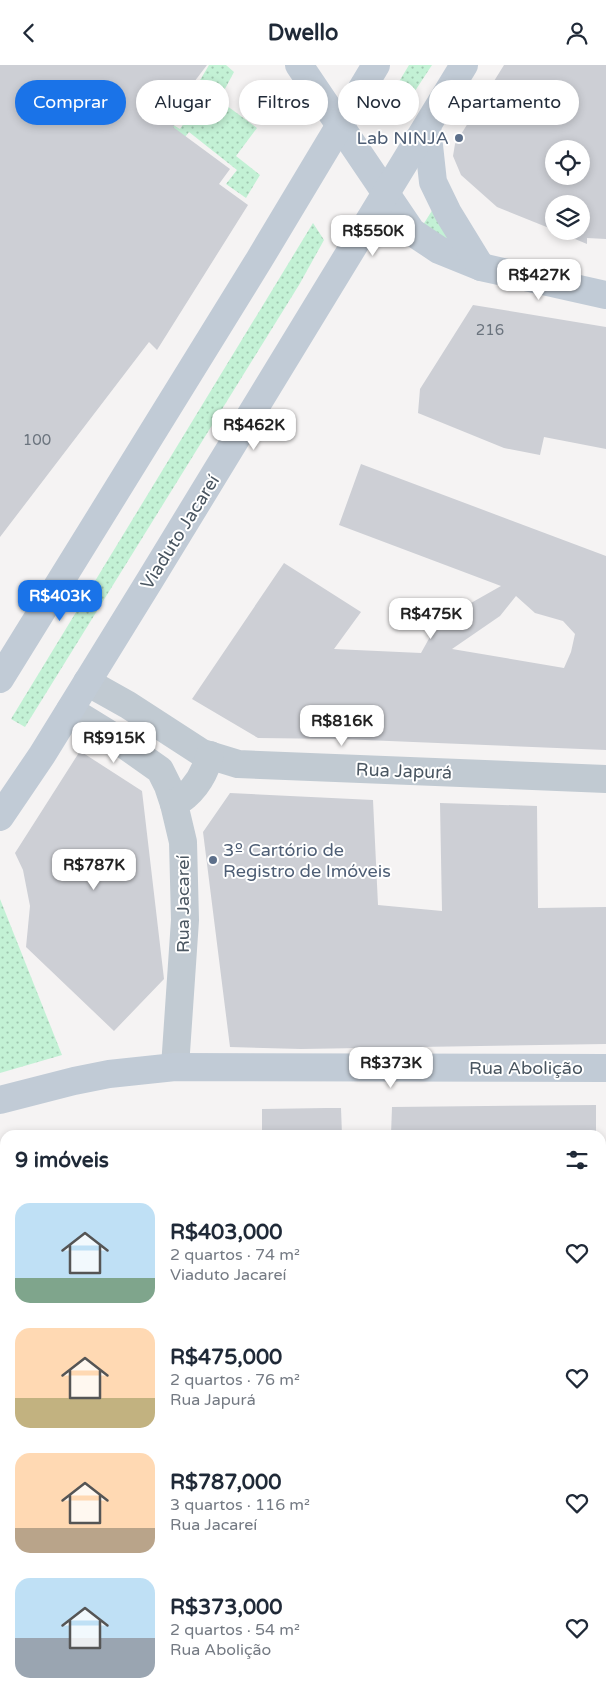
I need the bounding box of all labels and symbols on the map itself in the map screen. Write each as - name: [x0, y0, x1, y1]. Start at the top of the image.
- place label: Lab NINJA: [357, 127, 449, 149]
- marker: Lab NINJA: [453, 132, 465, 144]
- pin: R$550K: [332, 215, 414, 257]
- pin: R$427K: [498, 259, 580, 301]
- house number: 216: [476, 321, 504, 339]
- pin: R$462K: [213, 409, 295, 451]
- house number: 100: [23, 431, 51, 449]
- street label: Viaduto Jacareí: [136, 470, 224, 593]
- pin: R$403K: [19, 579, 101, 622]
- pin: R$475K: [390, 597, 472, 640]
- pin: R$816K: [301, 705, 383, 747]
- pin: R$915K: [73, 721, 155, 764]
- street label: Rua Japurá: [355, 758, 453, 784]
- place label: 3º Cartório de Registro de Imóveis: [223, 839, 391, 882]
- pin: R$787K: [53, 849, 135, 891]
- street label: Rua Jacareí: [172, 854, 194, 953]
- marker: 3º Cartório de Registro de Imóveis: [207, 854, 219, 866]
- pin: R$373K: [350, 1047, 432, 1089]
- street label: Rua Abolição: [469, 1057, 583, 1079]

